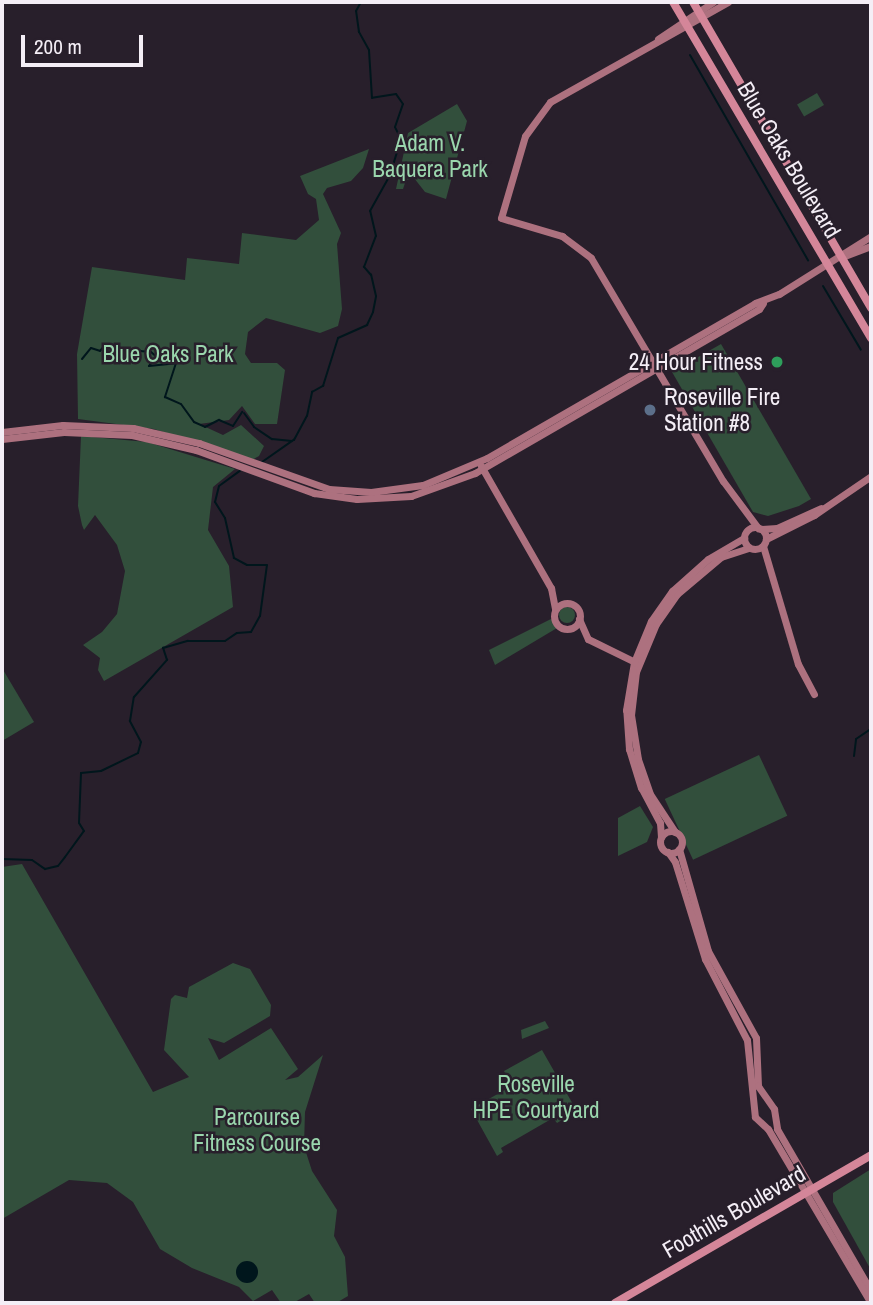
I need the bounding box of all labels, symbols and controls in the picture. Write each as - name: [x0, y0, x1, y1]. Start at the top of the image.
- scale bar: [24, 21, 147, 65]
- text: 200 m: [34, 32, 82, 61]
- street label: Blue Oaks Boulevard: [732, 77, 846, 243]
- park label: Adam V. Baquera Park: [372, 129, 488, 183]
- park label: Blue Oaks Park: [102, 340, 234, 368]
- place label: 24 Hour Fitness: [629, 348, 763, 376]
- marker: 24 Hour Fitness: [769, 354, 785, 370]
- place label: Roseville Fire Station #8: [664, 383, 780, 437]
- marker: Roseville Fire Station #8: [642, 402, 658, 418]
- park label: Roseville HPE Courtyard: [473, 1070, 599, 1124]
- park label: Parcourse Fitness Course: [193, 1103, 321, 1157]
- street label: Foothills Boulevard: [658, 1160, 810, 1264]

